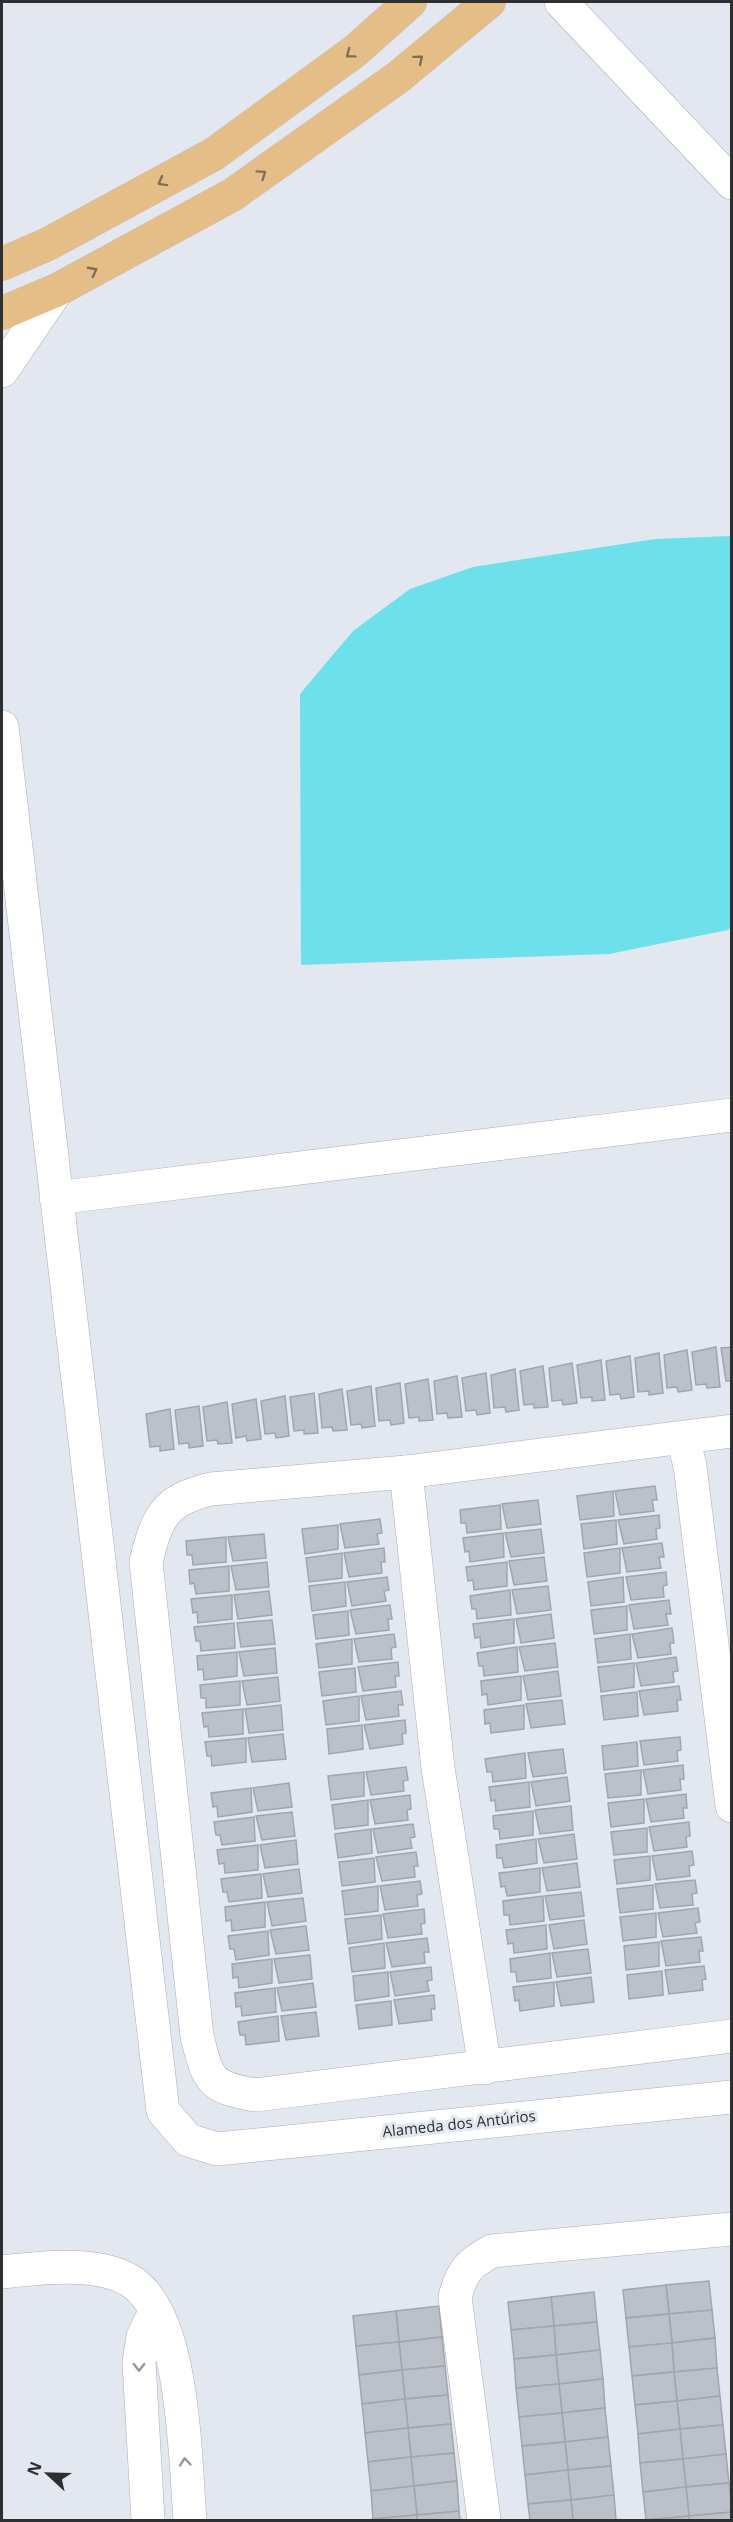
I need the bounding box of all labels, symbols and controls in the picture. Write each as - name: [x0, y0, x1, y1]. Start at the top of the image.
- one-way arrow: [346, 46, 357, 57]
- one-way arrow: [412, 56, 423, 67]
- one-way arrow: [255, 170, 266, 181]
- one-way arrow: [158, 175, 168, 186]
- one-way arrow: [86, 267, 97, 278]
- street label: Alameda dos Antúrios: [381, 2105, 536, 2141]
- one-way arrow: [133, 2363, 146, 2372]
- north arrow: [18, 2444, 78, 2504]
- text: N: [21, 2458, 47, 2479]
- one-way arrow: [179, 2458, 192, 2467]

